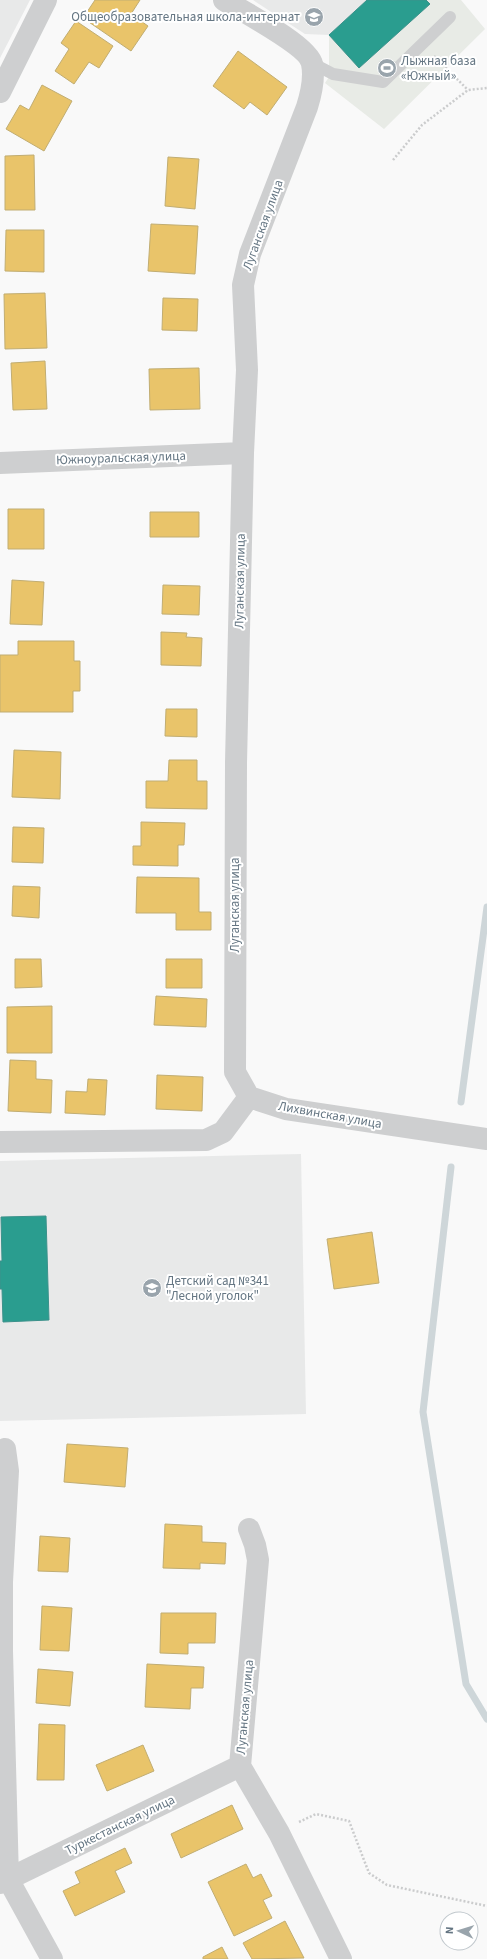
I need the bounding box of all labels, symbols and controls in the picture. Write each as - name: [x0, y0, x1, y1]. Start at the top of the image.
- school or university icon: Общеобразовательная школа-интернат: [303, 6, 325, 28]
- place label: Общеобразовательная школа-интернат: [71, 8, 300, 26]
- place label: Лыжная база «Южный»: [401, 52, 476, 85]
- sports icon: Лыжная база «Южный»: [376, 57, 398, 79]
- street label: Луганская улица: [238, 177, 288, 273]
- street label: Южноуральская улица: [56, 447, 186, 469]
- street label: Луганская улица: [230, 533, 250, 629]
- street label: Луганская улица: [226, 857, 244, 953]
- street label: Лихвинская улица: [277, 1097, 383, 1133]
- place label: Детский сад №341 "Лесной уголок": [166, 1272, 269, 1305]
- school or university icon: Детский сад №341 "Лесной уголок": [141, 1277, 163, 1299]
- street label: Луганская улица: [232, 1659, 258, 1755]
- street label: Туркестанская улица: [62, 1791, 178, 1859]
- north arrow: [439, 1911, 479, 1951]
- text: N: [442, 1926, 457, 1935]

